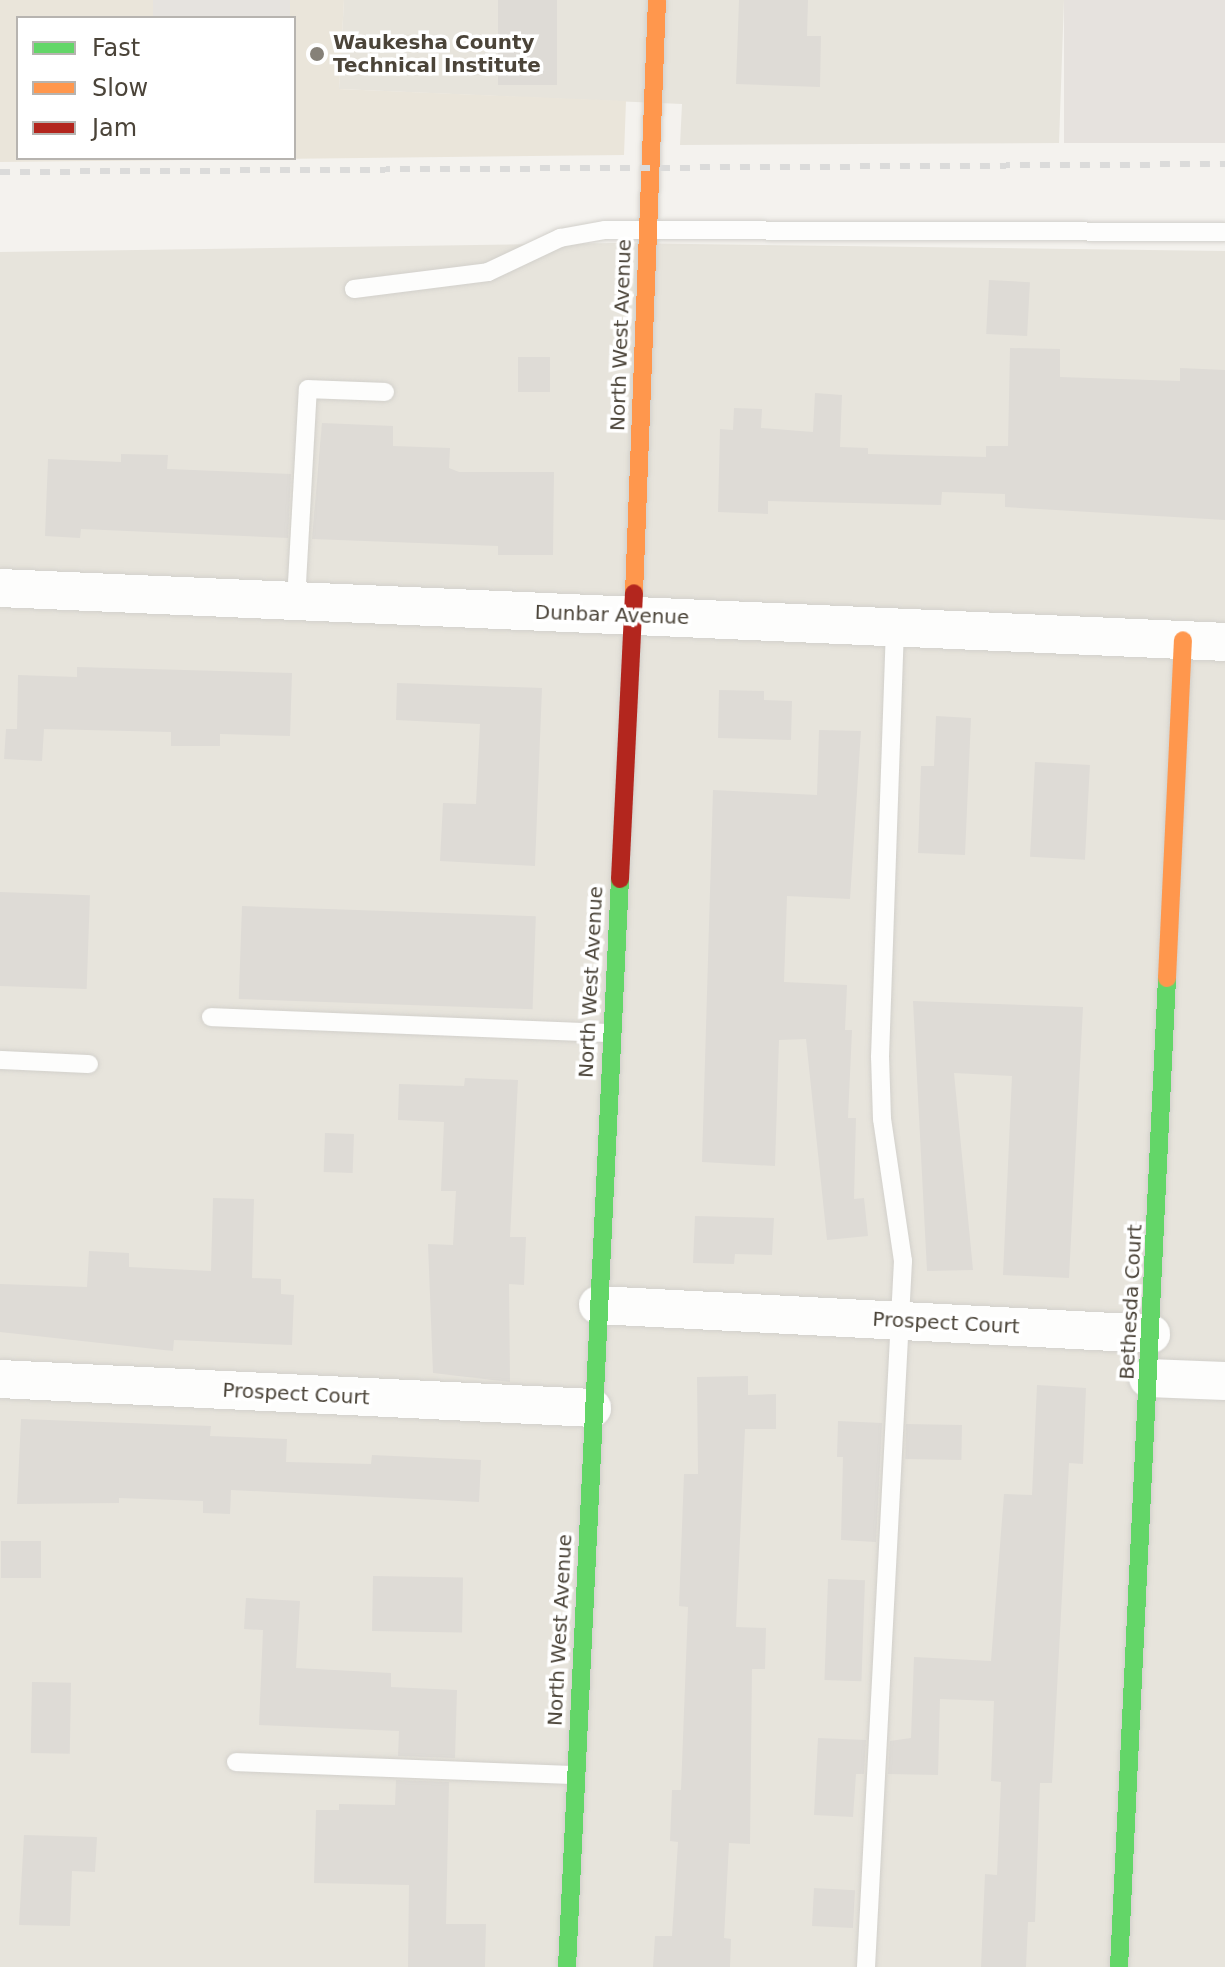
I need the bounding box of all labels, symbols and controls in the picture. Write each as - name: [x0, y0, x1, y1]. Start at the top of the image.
- legend: [16, 16, 296, 160]
- place label: Waukesha County Technical Institute: [333, 30, 541, 77]
- text: Fast: [92, 34, 140, 62]
- marker: Waukesha County Technical Institute: [308, 45, 326, 63]
- text: Slow: [92, 74, 148, 102]
- text: Jam: [92, 114, 137, 142]
- street label: North West Avenue: [606, 239, 636, 431]
- street label: Dunbar Avenue: [534, 600, 690, 630]
- street label: North West Avenue: [574, 885, 608, 1079]
- street label: Bethesda Court: [1115, 1224, 1147, 1380]
- street label: Prospect Court: [872, 1307, 1020, 1339]
- street label: Prospect Court: [222, 1378, 370, 1410]
- street label: North West Avenue: [543, 1533, 577, 1727]

